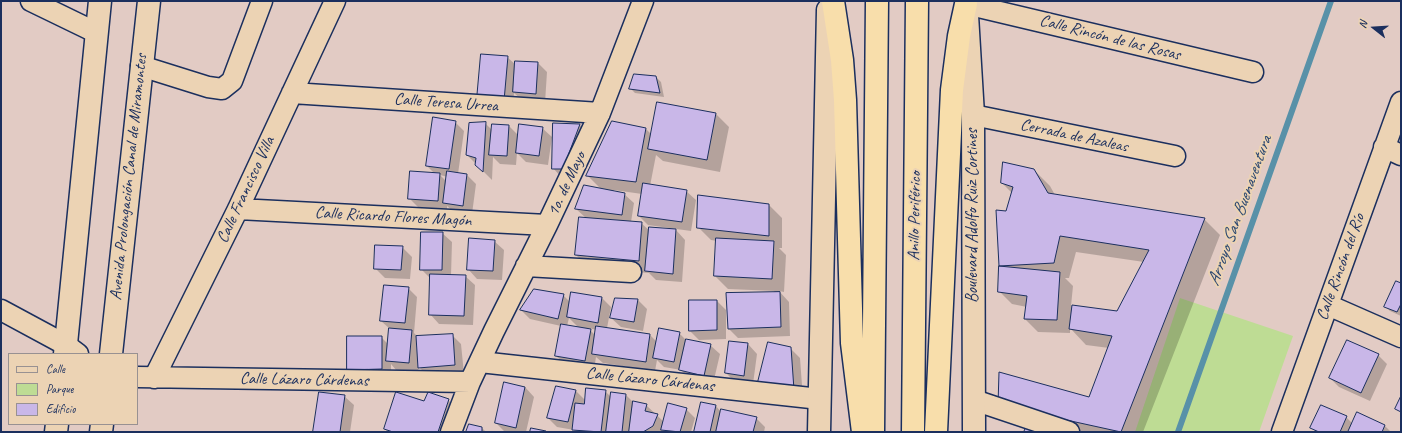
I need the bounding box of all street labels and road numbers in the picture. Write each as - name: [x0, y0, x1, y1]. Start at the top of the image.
- street label: Calle Rincón de las Rosas: [1037, 11, 1183, 65]
- street label: Avenida Prolongación Canal de Miramontes: [106, 53, 152, 301]
- street label: Calle Teresa Urrea: [393, 89, 499, 117]
- street label: Cerrada de Azaleas: [1018, 115, 1130, 157]
- street label: Boulevard Adolfo Ruiz Cortines: [963, 129, 983, 303]
- street label: Calle Francisco Villa: [212, 134, 280, 246]
- street label: 1o. de Mayo: [543, 149, 591, 219]
- street label: Anillo Periférico: [904, 171, 926, 261]
- street label: Calle Ricardo Flores Magón: [314, 203, 472, 231]
- street label: Calle Rincón del Río: [1312, 211, 1370, 323]
- street label: Calle Lázaro Cárdenas: [585, 363, 715, 397]
- street label: Calle Lázaro Cárdenas: [240, 369, 368, 391]

